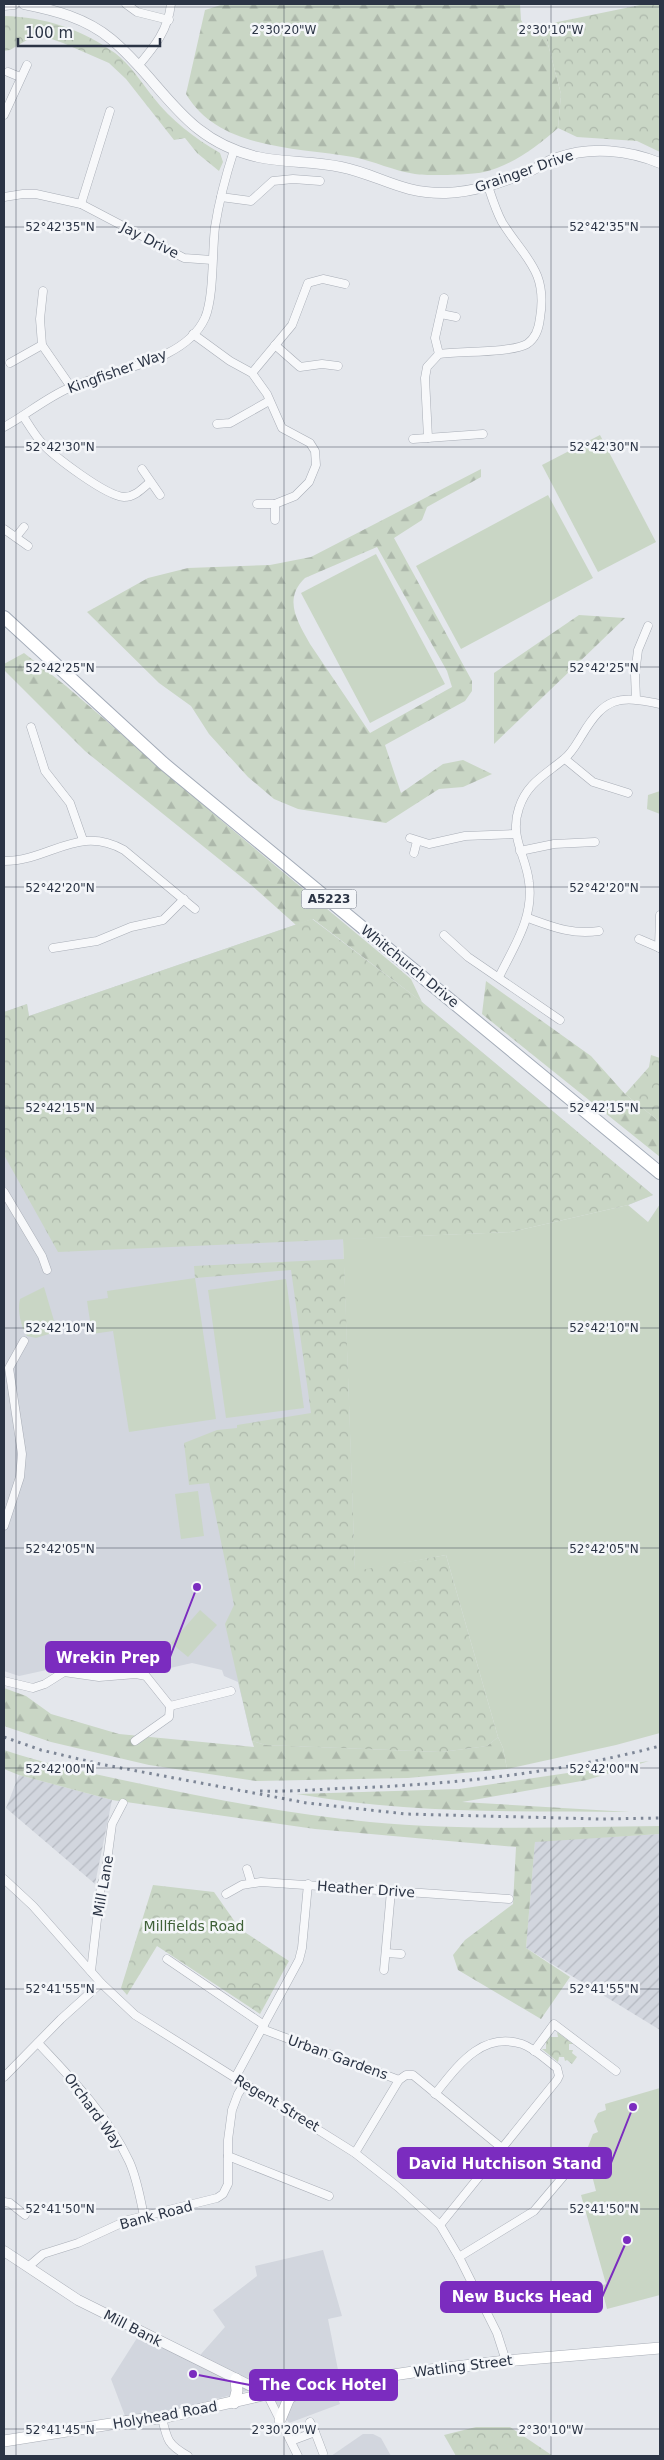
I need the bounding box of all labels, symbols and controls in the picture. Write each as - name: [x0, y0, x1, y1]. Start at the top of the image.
- scale bar: [18, 15, 160, 47]
- text: 2°30'20"W: [252, 23, 317, 37]
- text: 2°30'10"W: [519, 23, 584, 37]
- text: 100 m: [25, 24, 73, 42]
- street label: Grainger Drive: [473, 147, 575, 195]
- street label: Jay Drive: [118, 218, 182, 261]
- text: 52°42'35"N: [25, 220, 95, 234]
- text: 52°42'35"N: [569, 220, 639, 234]
- street label: Kingfisher Way: [65, 346, 169, 396]
- text: 52°42'30"N: [25, 440, 95, 454]
- text: 52°42'30"N: [569, 440, 639, 454]
- text: 52°42'25"N: [25, 661, 95, 675]
- text: 52°42'25"N: [569, 661, 639, 675]
- text: 52°42'20"N: [25, 881, 95, 895]
- text: 52°42'20"N: [569, 881, 639, 895]
- road number: A5223: [302, 890, 356, 909]
- street label: Whitchurch Drive: [358, 922, 462, 1010]
- text: 52°42'15"N: [25, 1101, 95, 1115]
- text: 52°42'15"N: [569, 1101, 639, 1115]
- text: 52°42'10"N: [25, 1321, 95, 1335]
- text: 52°42'10"N: [569, 1321, 639, 1335]
- text: 52°42'05"N: [25, 1542, 95, 1556]
- text: 52°42'05"N: [569, 1542, 639, 1556]
- callout: Wrekin Prep: [46, 1642, 170, 1672]
- text: Wrekin Prep: [56, 1649, 160, 1667]
- text: 52°42'00"N: [25, 1762, 95, 1776]
- text: 52°42'00"N: [569, 1762, 639, 1776]
- street label: Mill Lane: [90, 1854, 116, 1918]
- street label: Heather Drive: [316, 1878, 416, 1900]
- park label: Millfields Road: [144, 1918, 244, 1934]
- text: 52°41'55"N: [25, 1982, 95, 1996]
- text: 52°41'55"N: [569, 1982, 639, 1996]
- street label: Urban Gardens: [286, 2031, 390, 2083]
- street label: Orchard Way: [61, 2070, 127, 2152]
- street label: Regent Street: [231, 2071, 323, 2135]
- callout: David Hutchison Stand: [398, 2148, 611, 2178]
- text: David Hutchison Stand: [408, 2155, 602, 2173]
- street label: Bank Road: [118, 2198, 194, 2232]
- text: 52°41'50"N: [25, 2202, 95, 2216]
- text: 52°41'50"N: [569, 2202, 639, 2216]
- callout: New Bucks Head: [441, 2282, 602, 2312]
- text: New Bucks Head: [452, 2288, 592, 2306]
- street label: Mill Bank: [101, 2306, 166, 2350]
- street label: Watling Street: [413, 2352, 514, 2380]
- callout: The Cock Hotel: [250, 2370, 397, 2400]
- text: The Cock Hotel: [259, 2376, 387, 2394]
- street label: Holyhead Road: [112, 2398, 218, 2432]
- text: 52°41'45"N: [25, 2423, 95, 2437]
- text: 2°30'20"W: [252, 2423, 317, 2437]
- text: 2°30'10"W: [519, 2423, 584, 2437]

